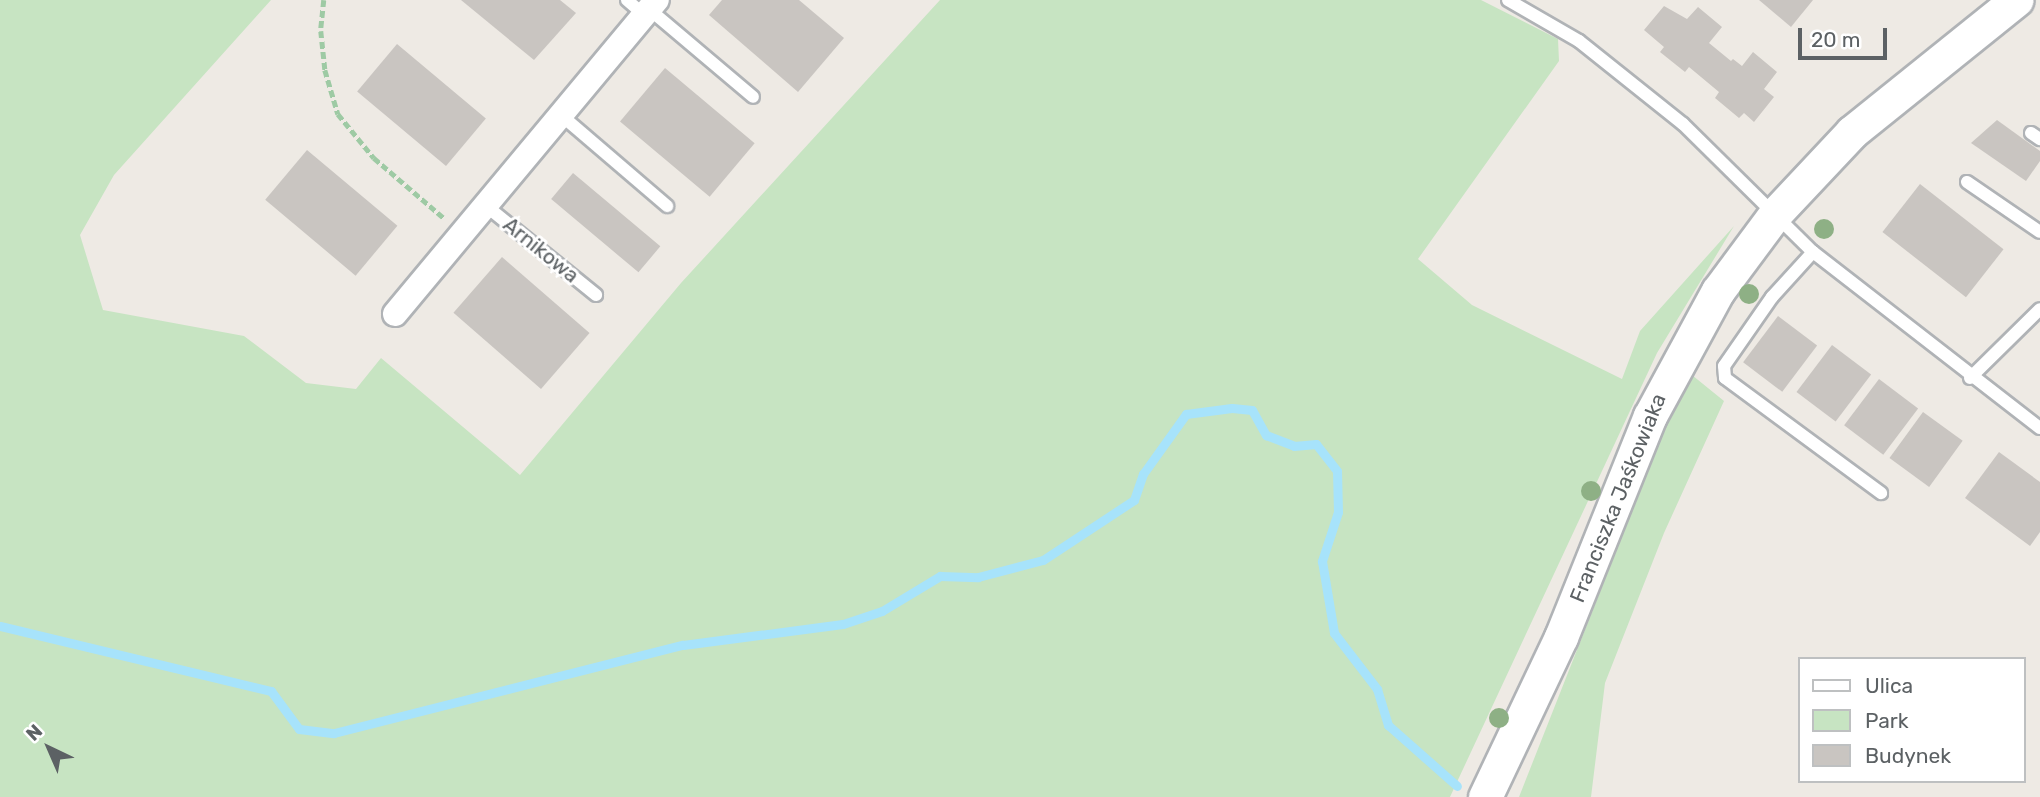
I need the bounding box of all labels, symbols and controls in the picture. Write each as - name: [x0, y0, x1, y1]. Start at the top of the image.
- scale bar: [1802, 14, 1891, 58]
- text: 20 m: [1811, 27, 1860, 52]
- street label: Arnikowa: [498, 212, 584, 288]
- street label: Franciszka Jaśkowiaka: [1565, 390, 1671, 606]
- legend: [1798, 657, 2026, 783]
- text: Ulica: [1865, 673, 1913, 698]
- text: Park: [1865, 708, 1909, 733]
- north arrow: [14, 713, 84, 783]
- text: N: [21, 720, 47, 746]
- text: Budynek: [1865, 743, 1951, 768]

